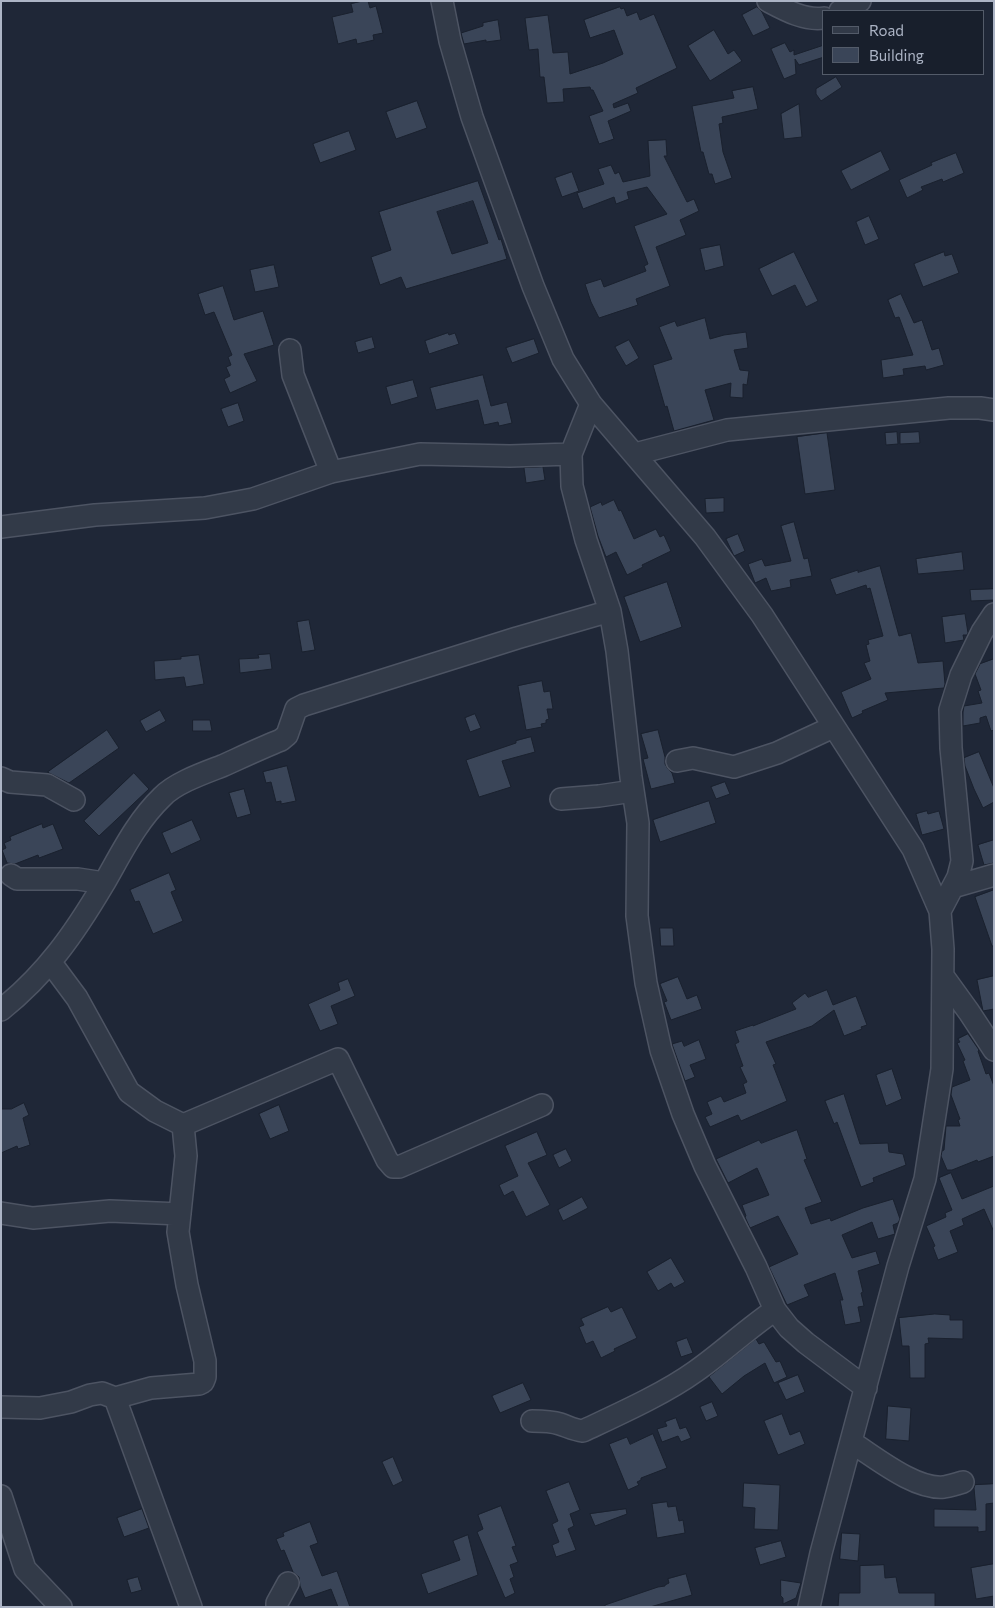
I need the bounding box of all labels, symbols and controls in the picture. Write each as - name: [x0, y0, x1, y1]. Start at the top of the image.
- legend: [822, 10, 985, 75]
- text: Road: [869, 21, 904, 39]
- text: Building: [869, 46, 924, 64]

